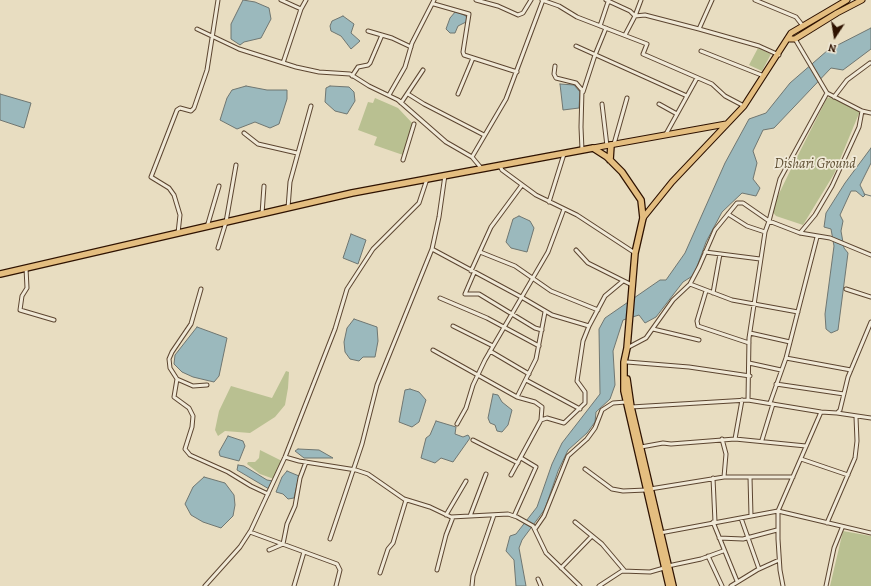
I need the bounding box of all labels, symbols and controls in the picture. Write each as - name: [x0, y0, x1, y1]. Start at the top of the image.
- north arrow: [815, 16, 855, 56]
- text: N: [827, 40, 838, 56]
- park label: Dishari Ground: [774, 157, 856, 173]

